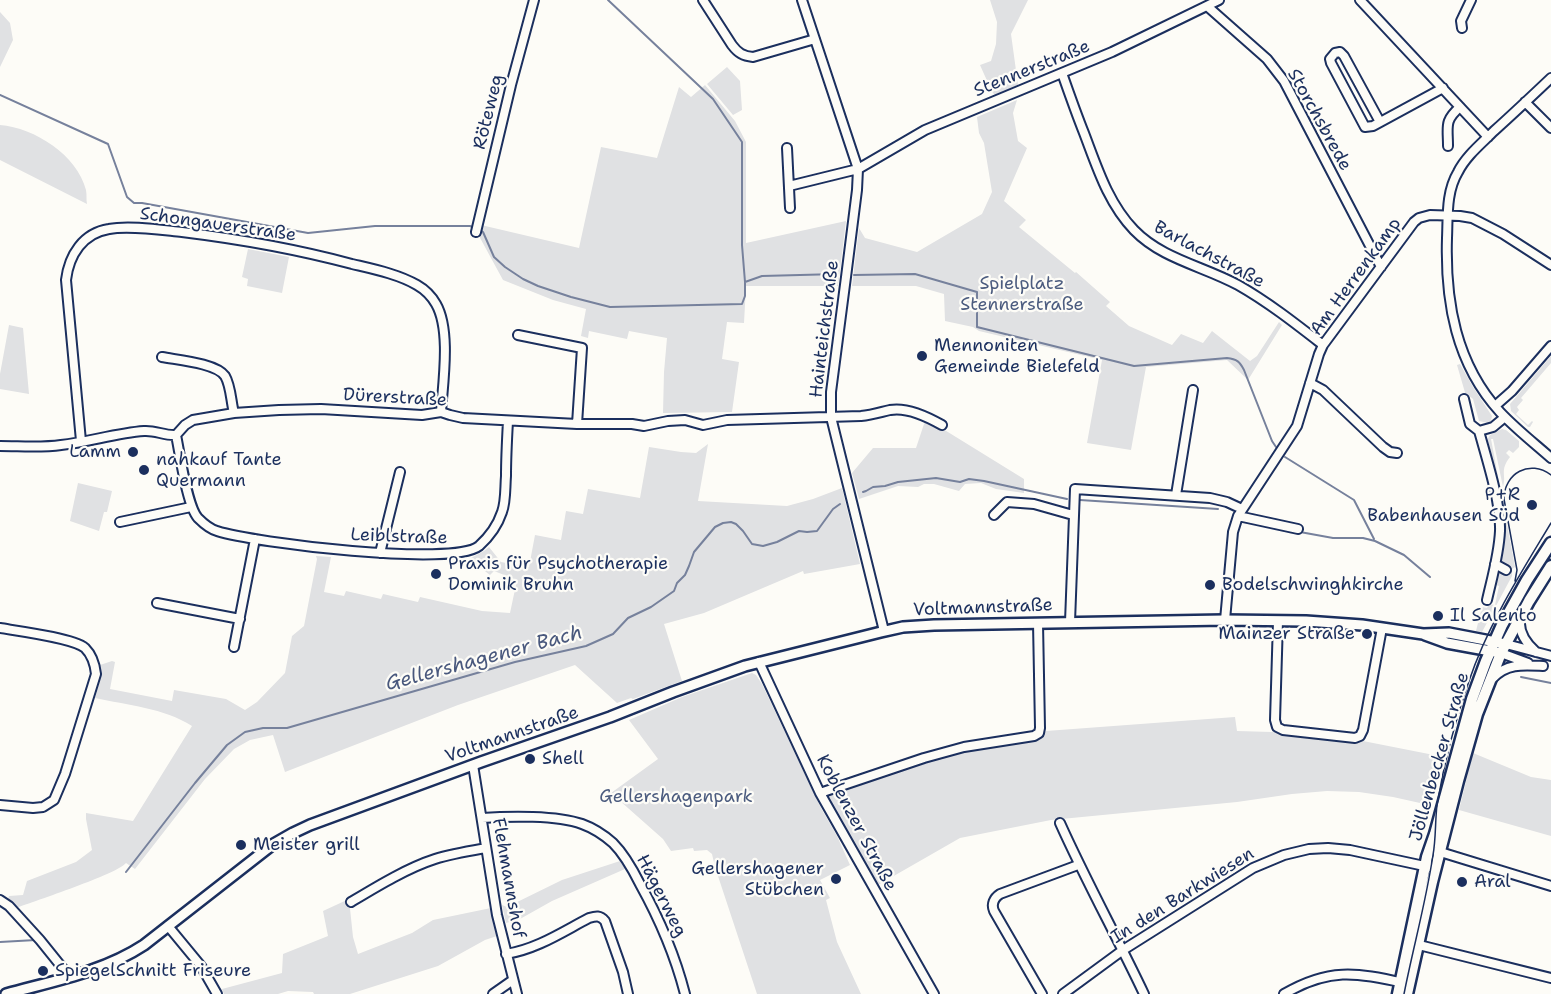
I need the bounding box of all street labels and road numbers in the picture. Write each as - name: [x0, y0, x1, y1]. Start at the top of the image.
- street label: Stennerstraße: [971, 36, 1093, 102]
- street label: Storchsbrede: [1282, 65, 1356, 175]
- street label: Röteweg: [469, 72, 509, 152]
- street label: Schongauerstraße: [138, 203, 298, 247]
- street label: Am Herrenkamp: [1306, 214, 1406, 340]
- street label: Barlachstraße: [1150, 217, 1268, 293]
- street label: Hainteichstraße: [806, 259, 844, 399]
- street label: Dürerstraße: [342, 384, 448, 412]
- street label: Leiblstraße: [350, 525, 448, 549]
- street label: Voltmannstraße: [913, 595, 1053, 621]
- street label: Jöllenbecker Straße: [1406, 670, 1474, 844]
- street label: Voltmannstraße: [442, 702, 582, 768]
- street label: Koblenzer Straße: [811, 751, 901, 895]
- street label: Flehmannshof: [487, 816, 529, 940]
- street label: In den Barkwiesen: [1108, 843, 1258, 949]
- street label: Hägerweg: [631, 851, 691, 941]

